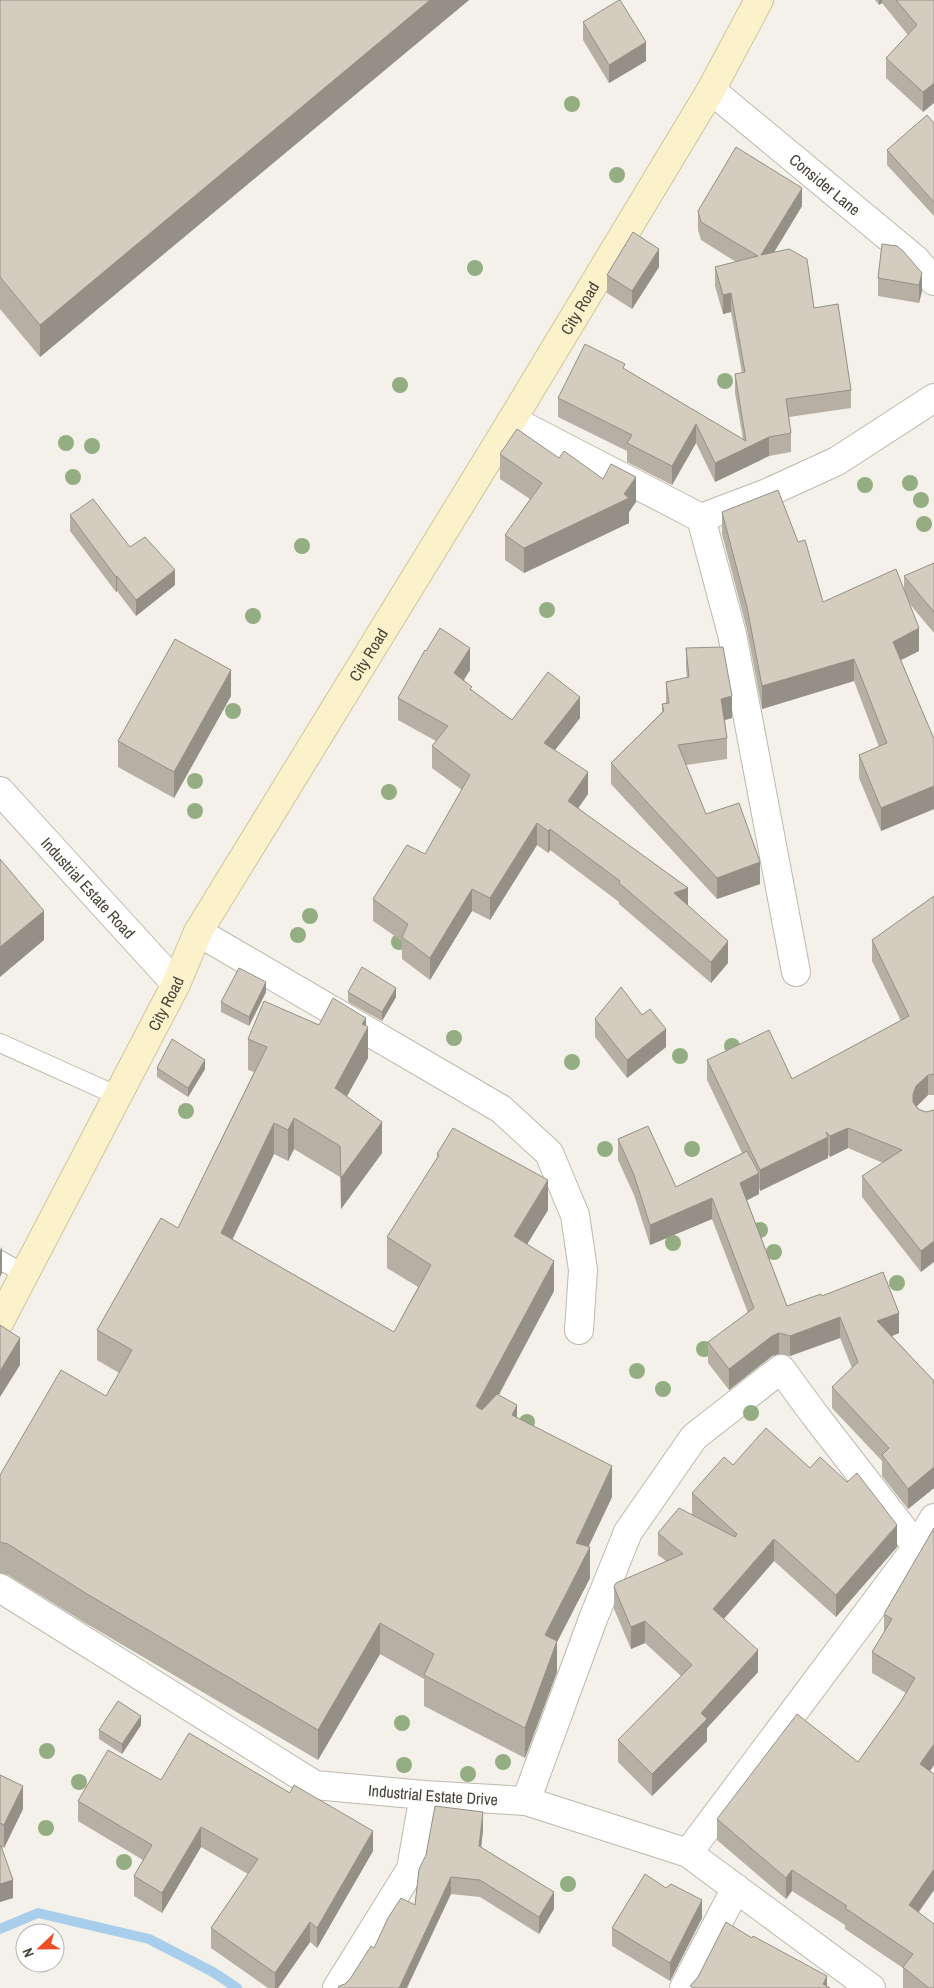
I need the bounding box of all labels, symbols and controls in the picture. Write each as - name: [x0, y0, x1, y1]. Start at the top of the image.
- street label: Consider Lane: [785, 148, 865, 220]
- street label: City Road: [555, 277, 604, 339]
- street label: City Road: [343, 624, 393, 685]
- street label: Industrial Estate Road: [36, 832, 140, 943]
- street label: City Road: [142, 973, 189, 1035]
- street label: Industrial Estate Drive: [367, 1779, 499, 1810]
- north arrow: [15, 1923, 65, 1973]
- text: N: [18, 1946, 38, 1960]

